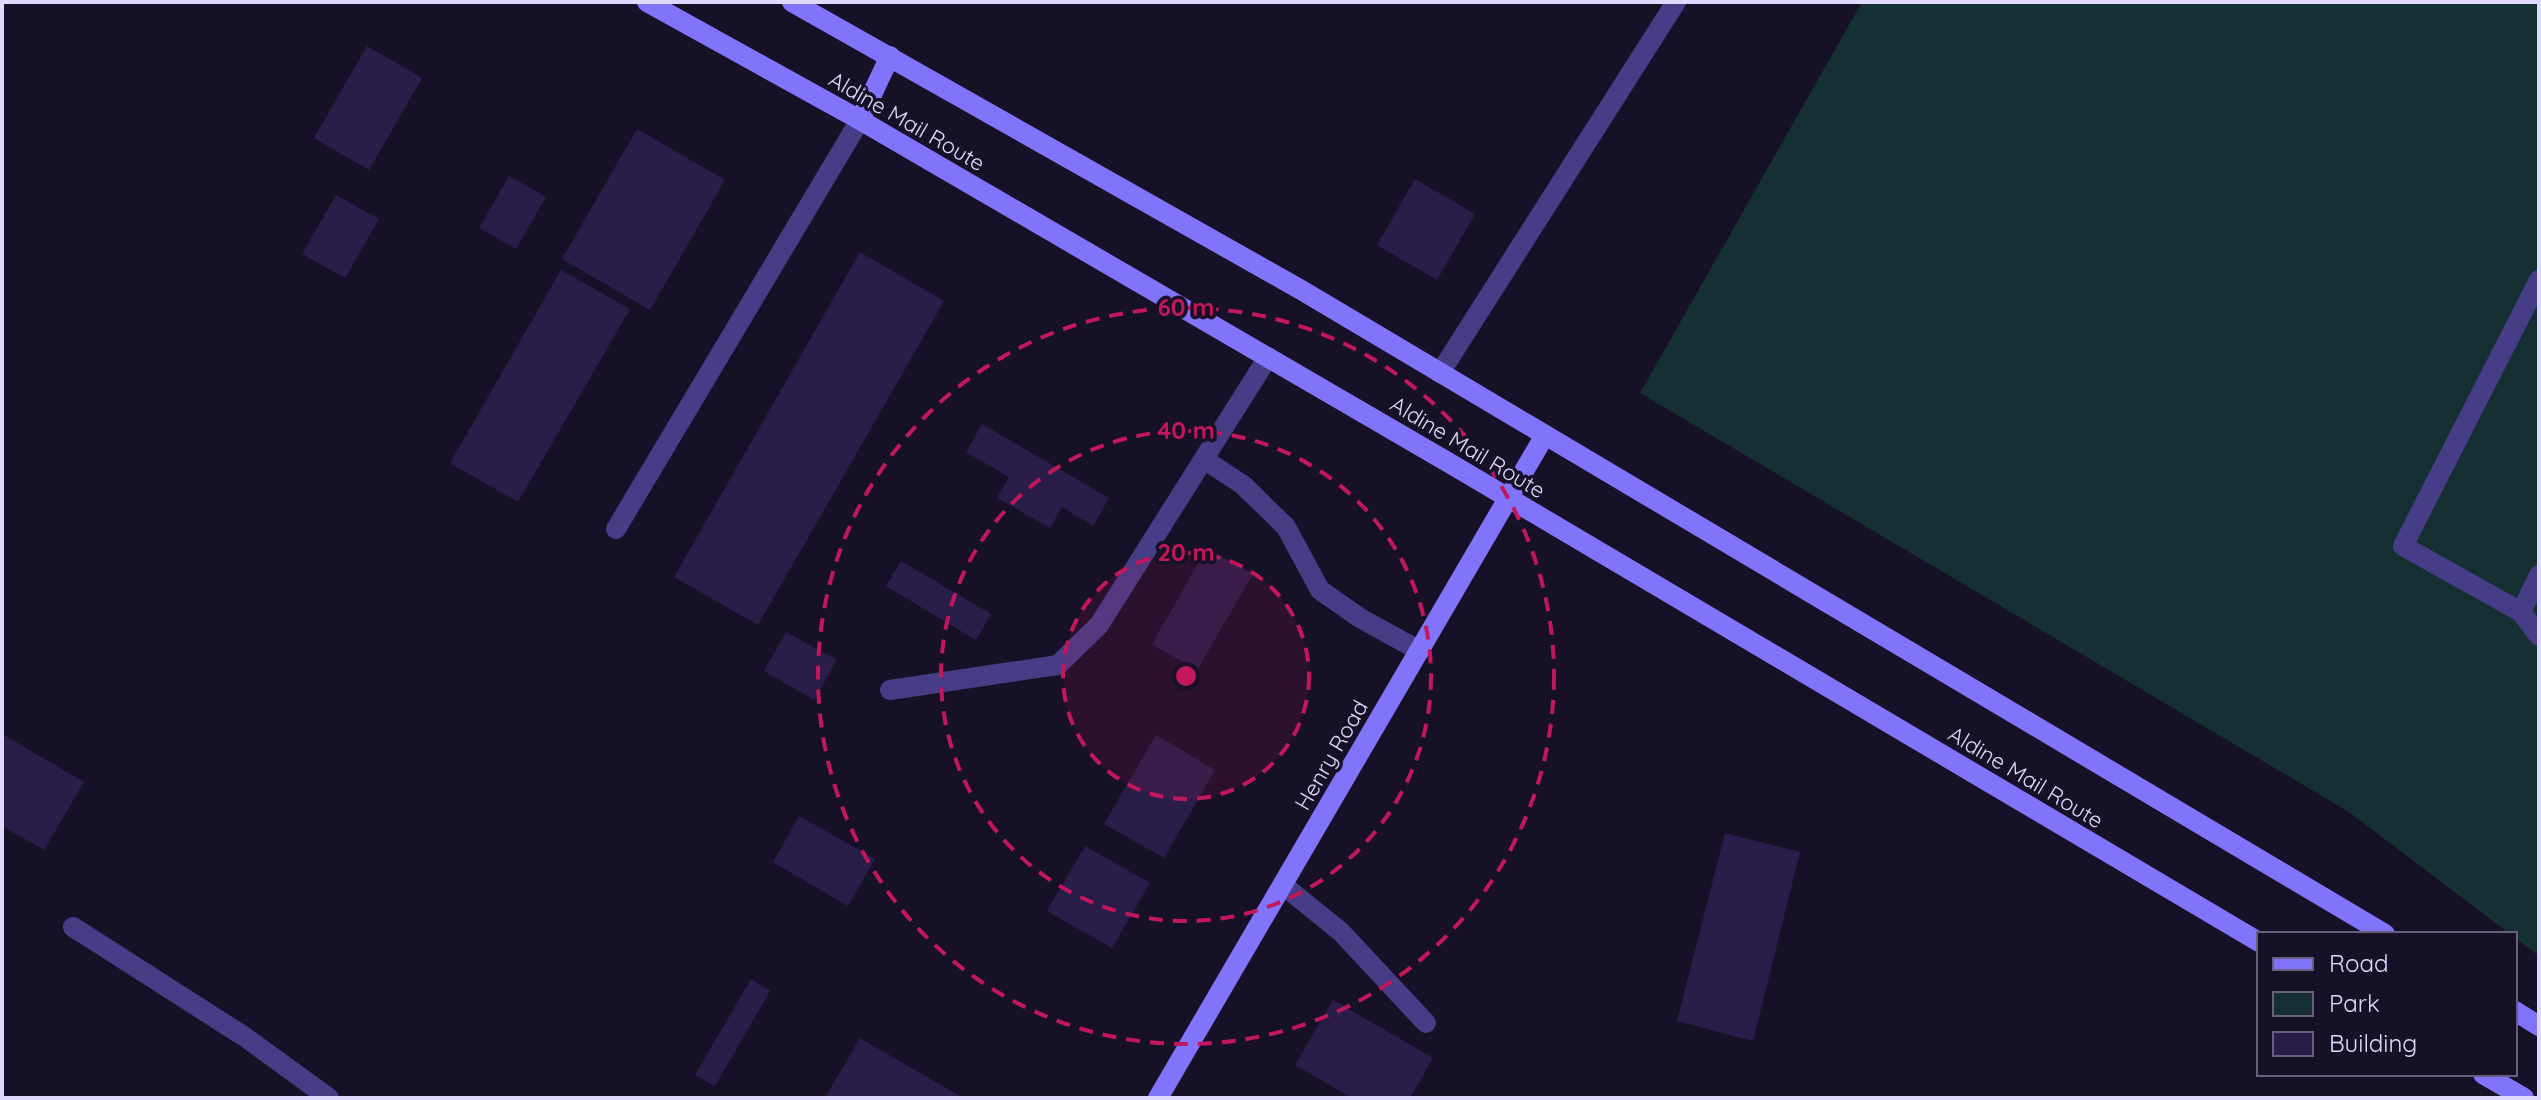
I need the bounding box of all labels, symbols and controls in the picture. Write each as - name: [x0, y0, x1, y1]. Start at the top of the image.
- street label: Aldine Mail Route: [824, 65, 990, 177]
- text: 60 m: [1158, 292, 1214, 322]
- street label: Aldine Mail Route: [1385, 390, 1551, 504]
- text: 40 m: [1157, 415, 1215, 445]
- text: 20 m: [1157, 537, 1215, 567]
- centre of rings: [1172, 662, 1200, 690]
- street label: Henry Road: [1288, 695, 1374, 815]
- street label: Aldine Mail Route: [1943, 720, 2109, 834]
- legend: [2257, 932, 2517, 1076]
- text: Road: [2329, 948, 2389, 978]
- text: Park: [2329, 988, 2380, 1018]
- text: Building: [2329, 1028, 2417, 1058]

